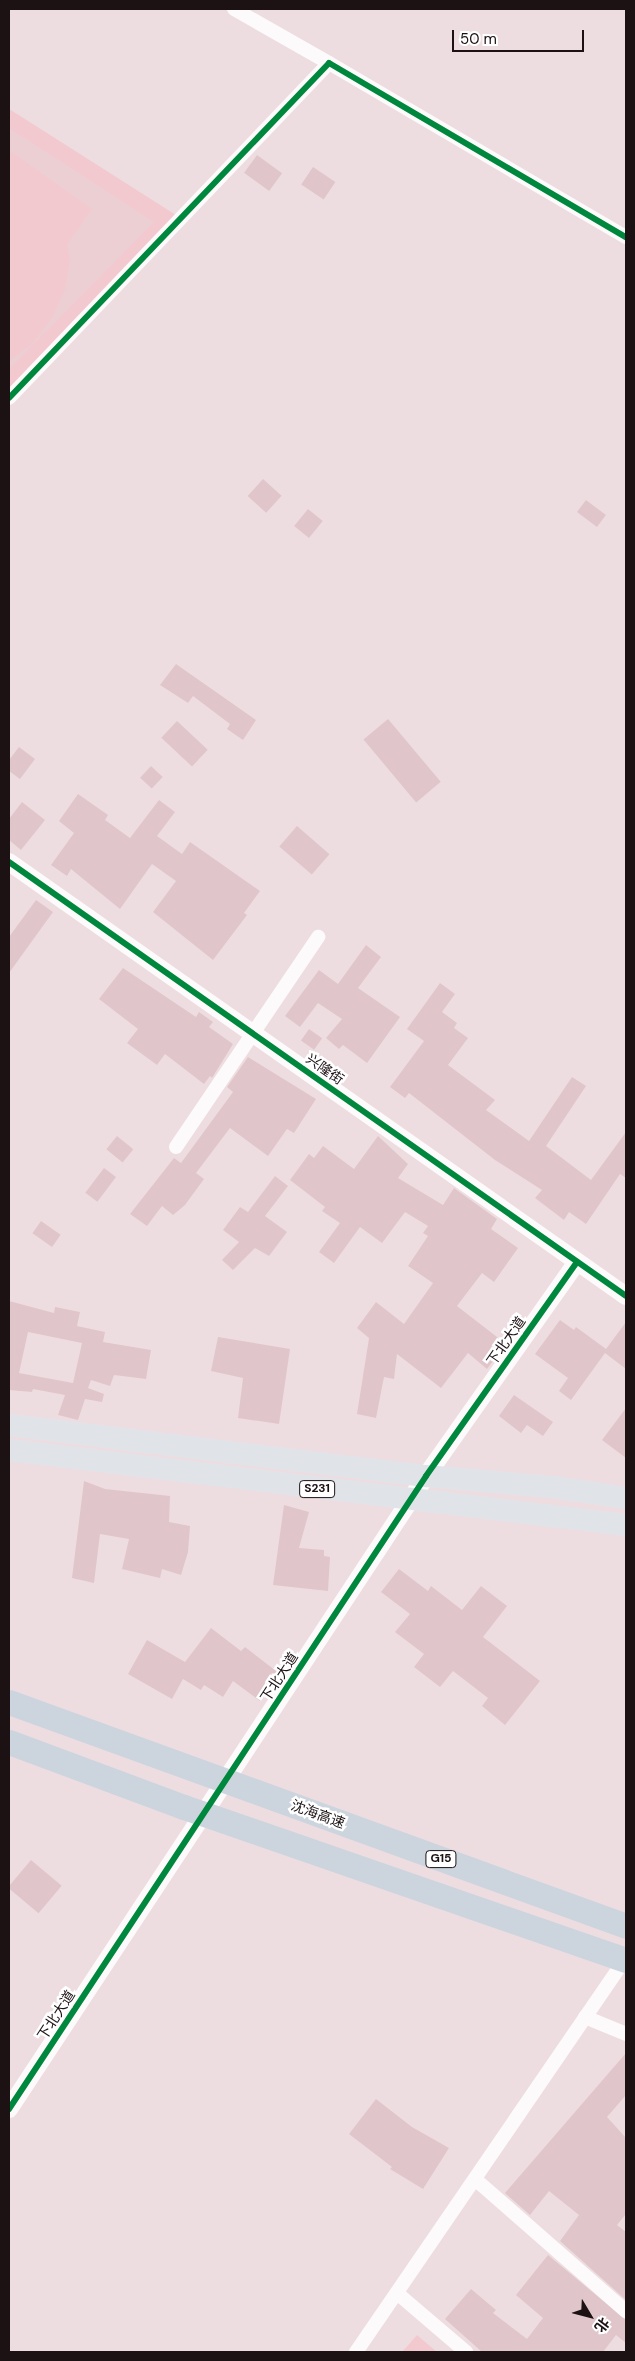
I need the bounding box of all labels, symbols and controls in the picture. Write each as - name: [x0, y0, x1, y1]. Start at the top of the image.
- scale bar: [455, 20, 588, 52]
- text: 50 m: [460, 29, 497, 49]
- street label: 兴隆街: [303, 1050, 347, 1088]
- street label: 下北大道: [483, 1313, 529, 1369]
- road number: S231: [298, 1480, 336, 1498]
- street label: 下北大道: [257, 1649, 301, 1705]
- street label: 沈海高速: [289, 1797, 347, 1831]
- road number: G15: [425, 1850, 457, 1868]
- street label: 下北大道: [34, 1987, 78, 2043]
- north arrow: [565, 2291, 615, 2341]
- text: 北: [591, 2314, 613, 2336]

